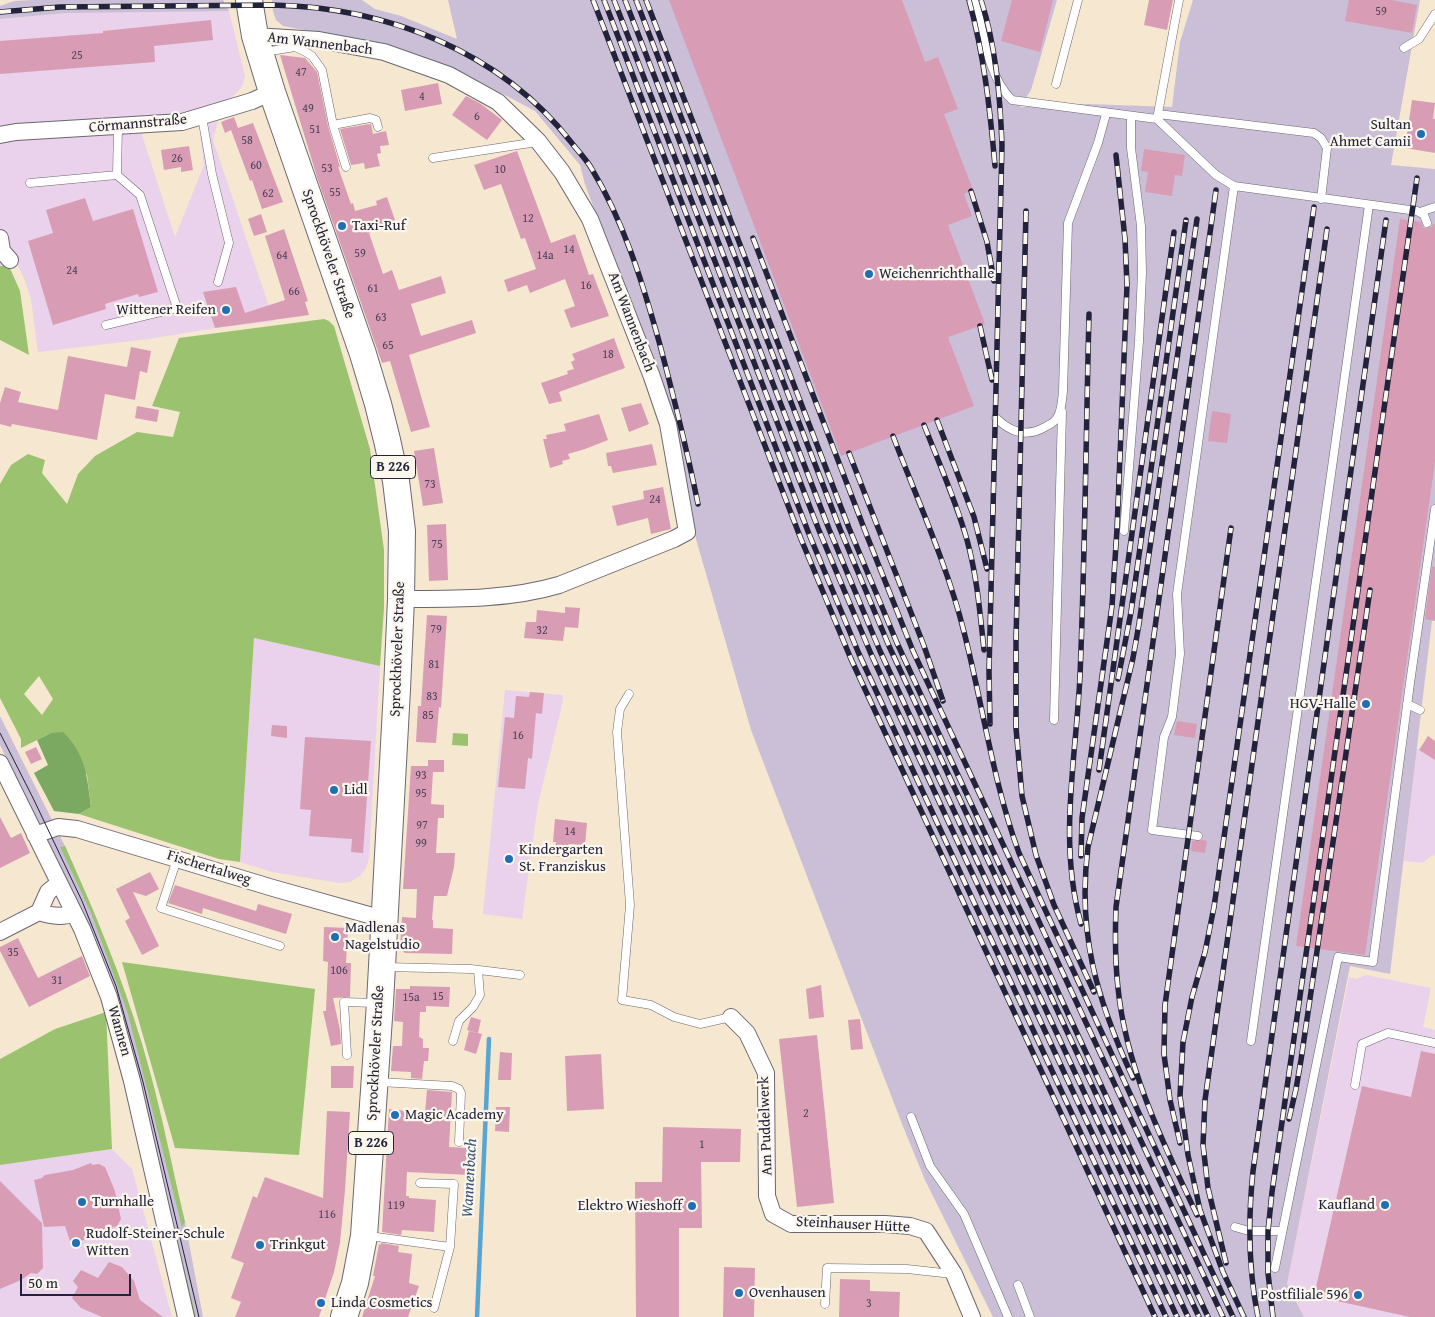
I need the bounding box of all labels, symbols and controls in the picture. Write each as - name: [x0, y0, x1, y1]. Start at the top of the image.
- house number: 59: [1375, 5, 1387, 19]
- street label: Am Wannenbach: [266, 29, 374, 59]
- house number: 25: [71, 49, 83, 63]
- house number: 47: [295, 66, 307, 80]
- house number: 4: [419, 90, 425, 104]
- house number: 49: [302, 102, 314, 116]
- house number: 6: [474, 110, 480, 124]
- street label: Cörmannstraße: [88, 111, 188, 137]
- place label: Sultan Ahmet Camii: [1330, 116, 1411, 151]
- house number: 51: [309, 123, 321, 137]
- marker: Sultan Ahmet Camii: [1415, 128, 1427, 140]
- house number: 58: [241, 134, 253, 148]
- house number: 26: [171, 152, 183, 166]
- house number: 60: [250, 159, 262, 173]
- house number: 53: [321, 162, 333, 176]
- house number: 10: [494, 163, 506, 177]
- house number: 55: [329, 186, 341, 200]
- house number: 62: [262, 187, 274, 201]
- street label: Sprockhöveler Straße: [297, 187, 359, 321]
- house number: 12: [522, 212, 534, 226]
- place label: Taxi-Ruf: [352, 217, 405, 235]
- marker: Taxi-Ruf: [336, 220, 348, 232]
- house number: 14: [563, 243, 575, 257]
- house number: 59: [354, 247, 366, 261]
- house number: 64: [276, 249, 288, 263]
- house number: 14a: [536, 249, 554, 263]
- house number: 24: [66, 264, 78, 278]
- place label: Weichenrichthalle: [879, 265, 994, 283]
- marker: Weichenrichthalle: [863, 268, 875, 280]
- street label: Am Wannenbach: [604, 269, 658, 375]
- house number: 16: [580, 279, 592, 293]
- house number: 61: [367, 282, 379, 296]
- house number: 66: [288, 285, 300, 299]
- place label: Wittener Reifen: [116, 301, 216, 319]
- marker: Wittener Reifen: [220, 304, 232, 316]
- house number: 63: [375, 311, 387, 325]
- house number: 65: [382, 339, 394, 353]
- house number: 18: [602, 348, 614, 362]
- road number: B 226: [370, 456, 416, 478]
- house number: 73: [424, 478, 436, 492]
- house number: 24: [649, 493, 661, 507]
- house number: 75: [431, 538, 443, 552]
- street label: Sprockhöveler Straße: [387, 581, 409, 717]
- house number: 79: [430, 623, 442, 637]
- house number: 32: [536, 624, 548, 638]
- house number: 81: [428, 658, 440, 672]
- house number: 83: [426, 690, 438, 704]
- place label: HGV-Halle: [1290, 695, 1356, 713]
- marker: HGV-Halle: [1360, 698, 1372, 710]
- house number: 85: [422, 709, 434, 723]
- house number: 16: [512, 729, 524, 743]
- house number: 93: [415, 769, 427, 783]
- place label: Lidl: [344, 781, 368, 799]
- marker: Lidl: [328, 784, 340, 796]
- house number: 95: [415, 787, 427, 801]
- house number: 97: [416, 819, 428, 833]
- house number: 14: [564, 825, 576, 839]
- house number: 99: [415, 837, 427, 851]
- place label: Kindergarten St. Franziskus: [519, 841, 606, 876]
- street label: Fischertalweg: [165, 847, 253, 889]
- marker: Kindergarten St. Franziskus: [503, 853, 515, 865]
- place label: Madlenas Nagelstudio: [345, 919, 420, 954]
- marker: Madlenas Nagelstudio: [329, 931, 341, 943]
- house number: 35: [7, 946, 19, 960]
- house number: 106: [330, 964, 348, 978]
- house number: 31: [51, 974, 63, 988]
- street label: Sprockhöveler Straße: [363, 985, 389, 1121]
- house number: 15: [432, 990, 444, 1004]
- house number: 15a: [402, 991, 420, 1005]
- street label: Wannen: [103, 1004, 135, 1058]
- street label: Am Puddelwerk: [755, 1076, 777, 1176]
- place label: Magic Academy: [405, 1106, 504, 1124]
- house number: 2: [803, 1107, 809, 1121]
- marker: Magic Academy: [389, 1109, 401, 1121]
- road number: B 226: [348, 1132, 394, 1154]
- water label: Wannenbach: [458, 1138, 482, 1218]
- house number: 1: [699, 1138, 705, 1152]
- place label: Turnhalle: [92, 1193, 154, 1211]
- marker: Turnhalle: [76, 1196, 88, 1208]
- place label: Kaufland: [1318, 1196, 1375, 1214]
- place label: Elektro Wieshoff: [578, 1197, 682, 1215]
- house number: 119: [387, 1199, 405, 1213]
- marker: Kaufland: [1379, 1199, 1391, 1211]
- marker: Elektro Wieshoff: [686, 1200, 698, 1212]
- house number: 116: [318, 1208, 336, 1222]
- street label: Steinhauser Hütte: [796, 1213, 910, 1237]
- place label: Rudolf-Steiner-Schule Witten: [86, 1225, 225, 1260]
- place label: Trinkgut: [270, 1236, 326, 1254]
- marker: Rudolf-Steiner-Schule Witten: [70, 1237, 82, 1249]
- marker: Trinkgut: [254, 1239, 266, 1251]
- scale bar: [22, 1264, 134, 1296]
- text: 50 m: [28, 1272, 58, 1293]
- place label: Ovenhausen: [749, 1284, 826, 1302]
- place label: Postfiliale 596: [1260, 1286, 1348, 1304]
- marker: Ovenhausen: [733, 1287, 745, 1299]
- marker: Postfiliale 596: [1352, 1289, 1364, 1301]
- place label: Linda Cosmetics: [331, 1294, 433, 1312]
- marker: Linda Cosmetics: [315, 1297, 327, 1309]
- house number: 3: [866, 1297, 872, 1311]

